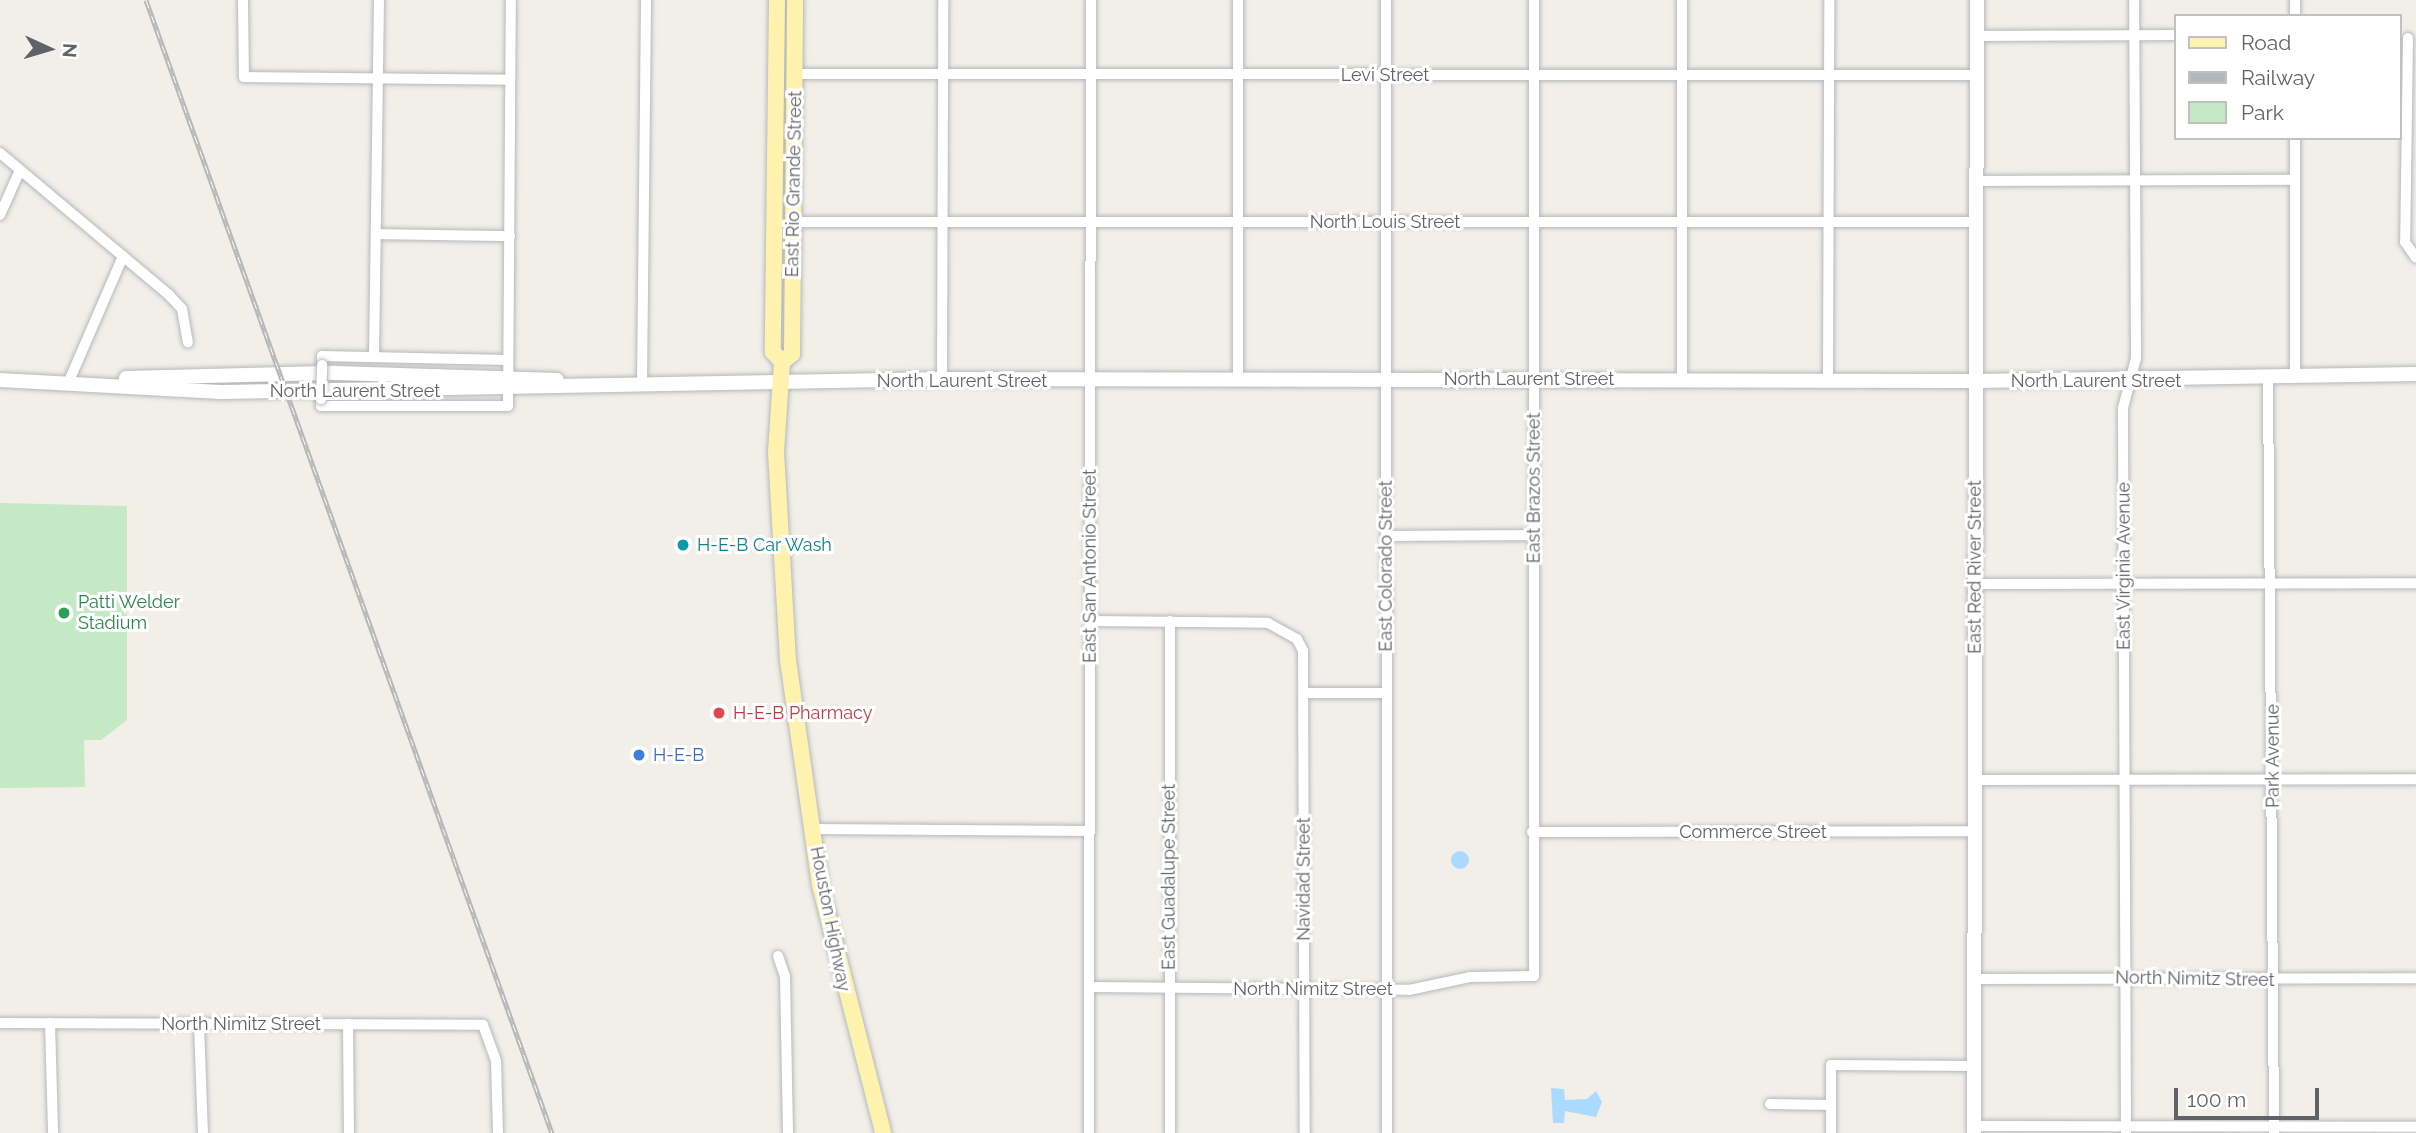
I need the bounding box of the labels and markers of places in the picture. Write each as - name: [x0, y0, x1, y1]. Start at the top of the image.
- place label: H-E-B Car Wash: [697, 534, 833, 556]
- marker: H-E-B Car Wash: [675, 537, 691, 553]
- place label: Patti Welder Stadium: [78, 592, 181, 634]
- marker: Patti Welder Stadium: [56, 605, 72, 621]
- place label: H-E-B Pharmacy: [733, 702, 873, 724]
- marker: H-E-B Pharmacy: [711, 705, 727, 721]
- place label: H-E-B: [653, 744, 704, 766]
- marker: H-E-B: [631, 747, 647, 763]

